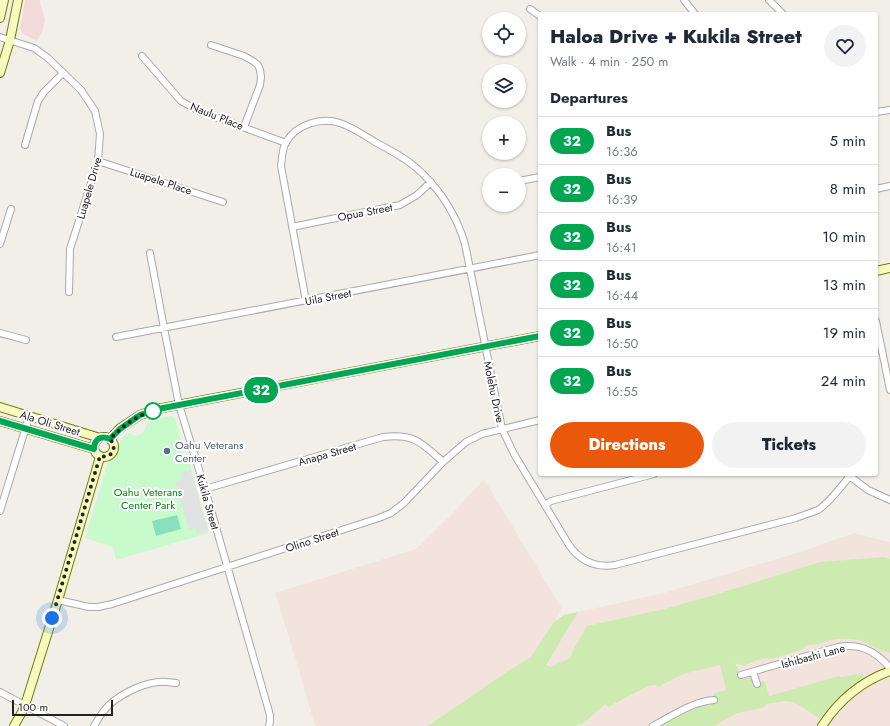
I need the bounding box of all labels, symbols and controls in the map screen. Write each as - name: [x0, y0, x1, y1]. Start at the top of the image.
- map controls: [482, 12, 526, 212]
- button: locate: [482, 12, 526, 56]
- text: Haloa Drive + Kukila Street: [550, 23, 802, 50]
- button: heart: [824, 25, 866, 67]
- text: Walk · 4 min · 250 m: [550, 52, 668, 71]
- button: layers: [482, 64, 526, 108]
- text: Departures: [550, 87, 628, 109]
- street label: Naulu Place: [188, 98, 246, 134]
- button: +: [482, 116, 526, 160]
- text: Bus: [606, 120, 631, 142]
- text: 5 min: [830, 130, 866, 152]
- text: 32: [563, 131, 581, 151]
- text: 16:36: [606, 142, 638, 161]
- street label: Luapele Drive: [73, 155, 106, 221]
- street label: Luapele Place: [128, 164, 194, 199]
- button: −: [482, 168, 526, 212]
- text: Bus: [606, 168, 631, 190]
- text: 8 min: [830, 178, 866, 200]
- text: 32: [563, 179, 581, 199]
- text: 16:39: [606, 190, 638, 209]
- street label: Opua Street: [336, 199, 394, 225]
- text: Bus: [606, 216, 631, 238]
- text: 10 min: [822, 226, 866, 248]
- text: 32: [563, 227, 581, 247]
- text: 16:41: [606, 238, 637, 257]
- text: Bus: [606, 264, 631, 286]
- text: 13 min: [823, 274, 866, 296]
- text: 32: [563, 275, 581, 295]
- street label: Uila Street: [303, 285, 353, 309]
- text: 16:44: [606, 286, 638, 305]
- text: Bus: [606, 312, 631, 334]
- text: 19 min: [823, 322, 866, 344]
- text: 32: [563, 323, 581, 343]
- text: 16:50: [606, 334, 638, 353]
- street label: Molehu Drive: [480, 360, 508, 425]
- text: Bus: [606, 360, 631, 382]
- text: 24 min: [821, 370, 866, 392]
- text: 32: [563, 371, 581, 391]
- line badge: 32: [243, 377, 279, 403]
- text: 32: [252, 380, 270, 400]
- text: 16:55: [606, 382, 638, 401]
- unlabelled marker: [144, 402, 162, 420]
- street label: Ala Oli Street: [18, 406, 82, 440]
- button: Directions: [550, 422, 704, 468]
- button: Tickets: [712, 422, 866, 468]
- place label: Oahu Veterans Center: [175, 437, 244, 466]
- street label: Anapa Street: [296, 438, 358, 470]
- marker: Oahu Veterans Center: [162, 446, 172, 456]
- street label: Kukila Street: [192, 473, 224, 532]
- park label: Oahu Veterans Center Park: [114, 484, 183, 513]
- street label: Olino Street: [283, 524, 341, 556]
- your location: [42, 608, 62, 628]
- street label: Ishibashi Lane: [779, 640, 847, 672]
- scale bar: [12, 698, 113, 717]
- text: 100 m: [18, 699, 48, 715]

